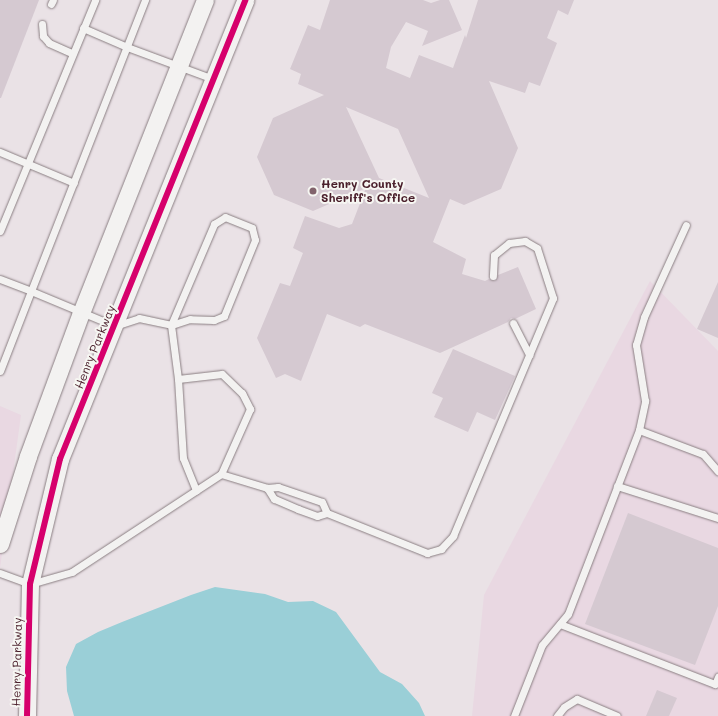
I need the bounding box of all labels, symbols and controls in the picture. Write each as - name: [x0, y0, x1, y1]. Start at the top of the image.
- place label: Henry County Sheriff's Office: [321, 177, 415, 205]
- marker: Henry County Sheriff's Office: [308, 186, 318, 196]
- street label: Henry Parkway: [72, 303, 118, 391]
- street label: Henry Parkway: [9, 617, 25, 707]

